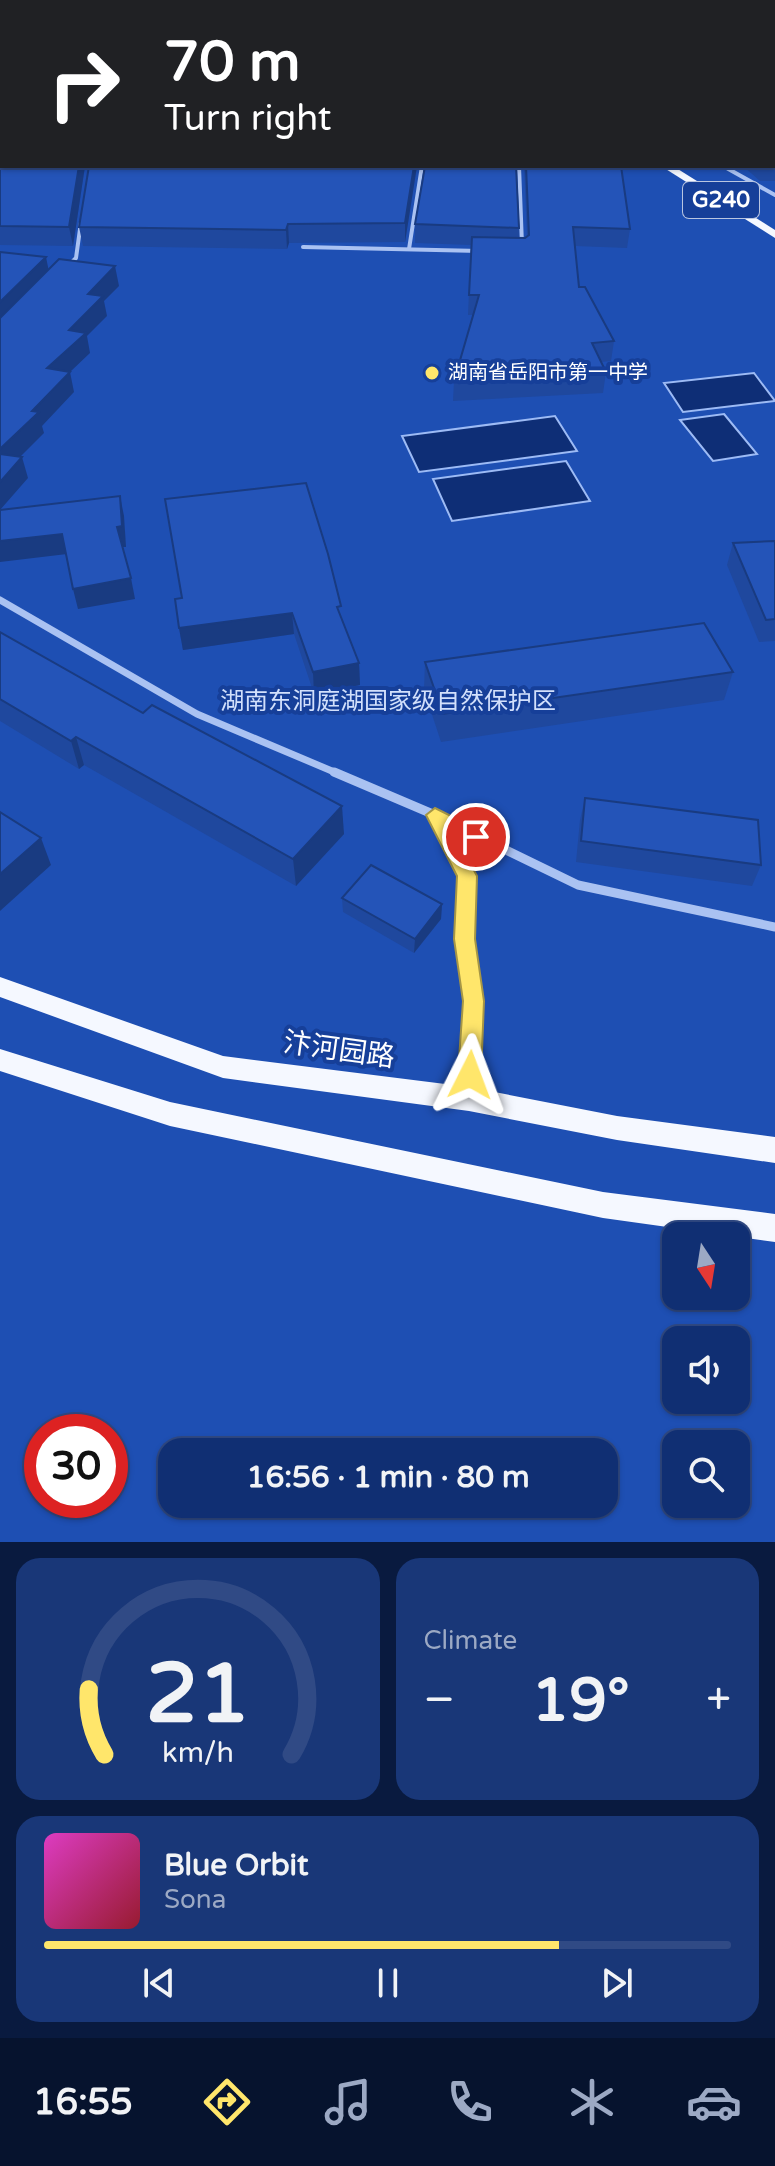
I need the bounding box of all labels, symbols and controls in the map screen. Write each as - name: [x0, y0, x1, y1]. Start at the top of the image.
- text: 70 m: [164, 29, 300, 96]
- icon: right: [32, 32, 136, 136]
- text: Turn right: [164, 97, 331, 140]
- road number: G240: [683, 182, 759, 218]
- place label: 湖南省岳阳市第一中学: [448, 361, 648, 385]
- marker: 湖南省岳阳市第一中学: [423, 364, 441, 382]
- park label: 湖南东洞庭湖国家级自然保护区: [220, 687, 556, 716]
- pin: [442, 803, 510, 871]
- icon: arrive: [454, 815, 498, 859]
- street label: 汴河园路: [281, 1025, 397, 1075]
- position arrow: [428, 1033, 512, 1117]
- north arrow: [662, 1222, 750, 1310]
- map controls: [662, 1222, 750, 1518]
- button: sound: [662, 1326, 750, 1414]
- speed limit sign: 30: [24, 1414, 128, 1518]
- button: search: [662, 1430, 750, 1518]
- text: 16:56 · 1 min · 80 m: [247, 1459, 529, 1496]
- text: Climate: [424, 1625, 517, 1656]
- text: 21: [146, 1645, 250, 1745]
- text: 19°: [532, 1665, 630, 1737]
- text: −: [424, 1674, 455, 1727]
- text: +: [706, 1674, 731, 1727]
- text: km/h: [162, 1736, 234, 1770]
- text: Blue Orbit: [164, 1847, 309, 1884]
- text: Sona: [164, 1884, 226, 1915]
- icon: previous: [137, 1961, 181, 2005]
- icon: pause: [366, 1961, 410, 2005]
- icon: next: [595, 1961, 639, 2005]
- icon: directions: [199, 2074, 255, 2130]
- icon: music: [320, 2074, 376, 2130]
- icon: phone: [442, 2074, 498, 2130]
- icon: climate: [564, 2074, 620, 2130]
- icon: car: [686, 2074, 742, 2130]
- text: 16:55: [33, 2081, 133, 2124]

